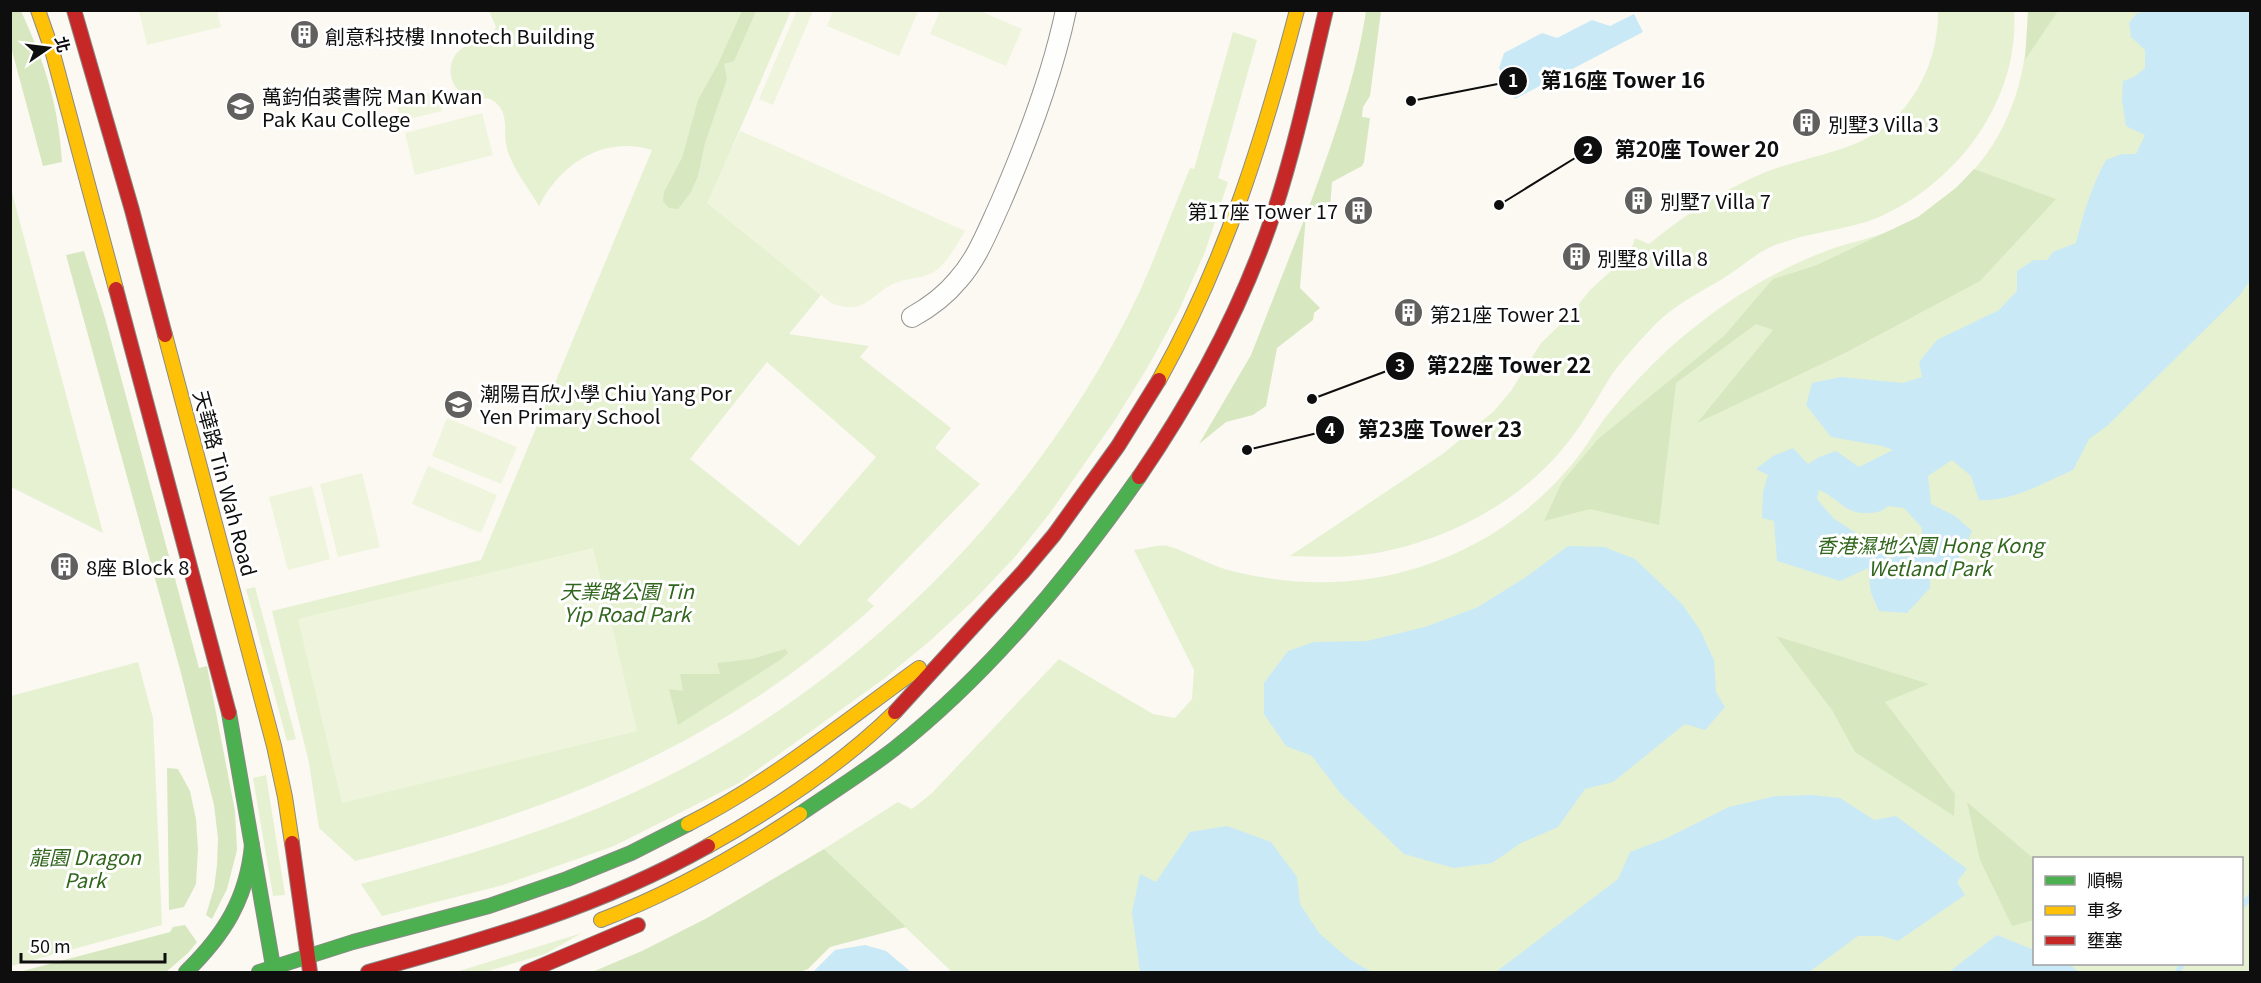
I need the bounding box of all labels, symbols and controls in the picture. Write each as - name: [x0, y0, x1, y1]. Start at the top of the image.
- north arrow: [18, 18, 78, 78]
- building icon: 創意科技樓 Innotech Building: [288, 19, 320, 51]
- place label: 創意科技樓 Innotech Building: [325, 21, 594, 50]
- text: 北: [50, 33, 77, 55]
- callout: 第16座 Tower 16: [1498, 61, 1717, 100]
- text: 第16座 Tower 16: [1541, 64, 1705, 94]
- text: 1: [1508, 66, 1518, 92]
- place label: 萬鈞伯裘書院 Man Kwan Pak Kau College: [262, 81, 482, 133]
- school or university icon: 萬鈞伯裘書院 Man Kwan Pak Kau College: [225, 90, 257, 122]
- building icon: 別墅3 Villa 3: [1791, 107, 1823, 139]
- place label: 別墅3 Villa 3: [1828, 109, 1939, 138]
- callout: 第20座 Tower 20: [1573, 131, 1791, 170]
- text: 第20座 Tower 20: [1615, 133, 1779, 163]
- text: 2: [1583, 135, 1593, 161]
- building icon: 別墅7 Villa 7: [1623, 184, 1655, 216]
- place label: 別墅7 Villa 7: [1660, 186, 1771, 215]
- building icon: 第17座 Tower 17: [1343, 194, 1375, 226]
- place label: 第17座 Tower 17: [1187, 196, 1338, 225]
- building icon: 別墅8 Villa 8: [1560, 241, 1592, 273]
- place label: 別墅8 Villa 8: [1597, 243, 1708, 272]
- building icon: 第21座 Tower 21: [1393, 297, 1425, 329]
- place label: 第21座 Tower 21: [1430, 299, 1581, 328]
- callout: 第22座 Tower 22: [1385, 346, 1603, 385]
- text: 第22座 Tower 22: [1427, 349, 1591, 379]
- text: 3: [1395, 351, 1405, 377]
- place label: 潮陽百欣小學 Chiu Yang Por Yen Primary School: [479, 378, 732, 430]
- street label: 天華路 Tin Wah Road: [187, 387, 265, 579]
- school or university icon: 潮陽百欣小學 Chiu Yang Por Yen Primary School: [443, 388, 475, 420]
- callout: 第23座 Tower 23: [1315, 410, 1534, 449]
- text: 第23座 Tower 23: [1358, 413, 1522, 443]
- text: 4: [1325, 415, 1336, 441]
- park label: 香港濕地公園 Hong Kong Wetland Park: [1816, 530, 2046, 582]
- building icon: 8座 Block 8: [49, 550, 81, 582]
- place label: 8座 Block 8: [86, 552, 189, 581]
- park label: 天業路公園 Tin Yip Road Park: [560, 576, 695, 628]
- park label: 龍園 Dragon Park: [29, 842, 142, 894]
- legend: [2033, 857, 2243, 965]
- text: 順暢: [2087, 866, 2123, 892]
- text: 車多: [2087, 896, 2123, 922]
- scale bar: [21, 926, 165, 964]
- text: 壅塞: [2087, 926, 2123, 952]
- text: 50 m: [30, 932, 71, 958]

